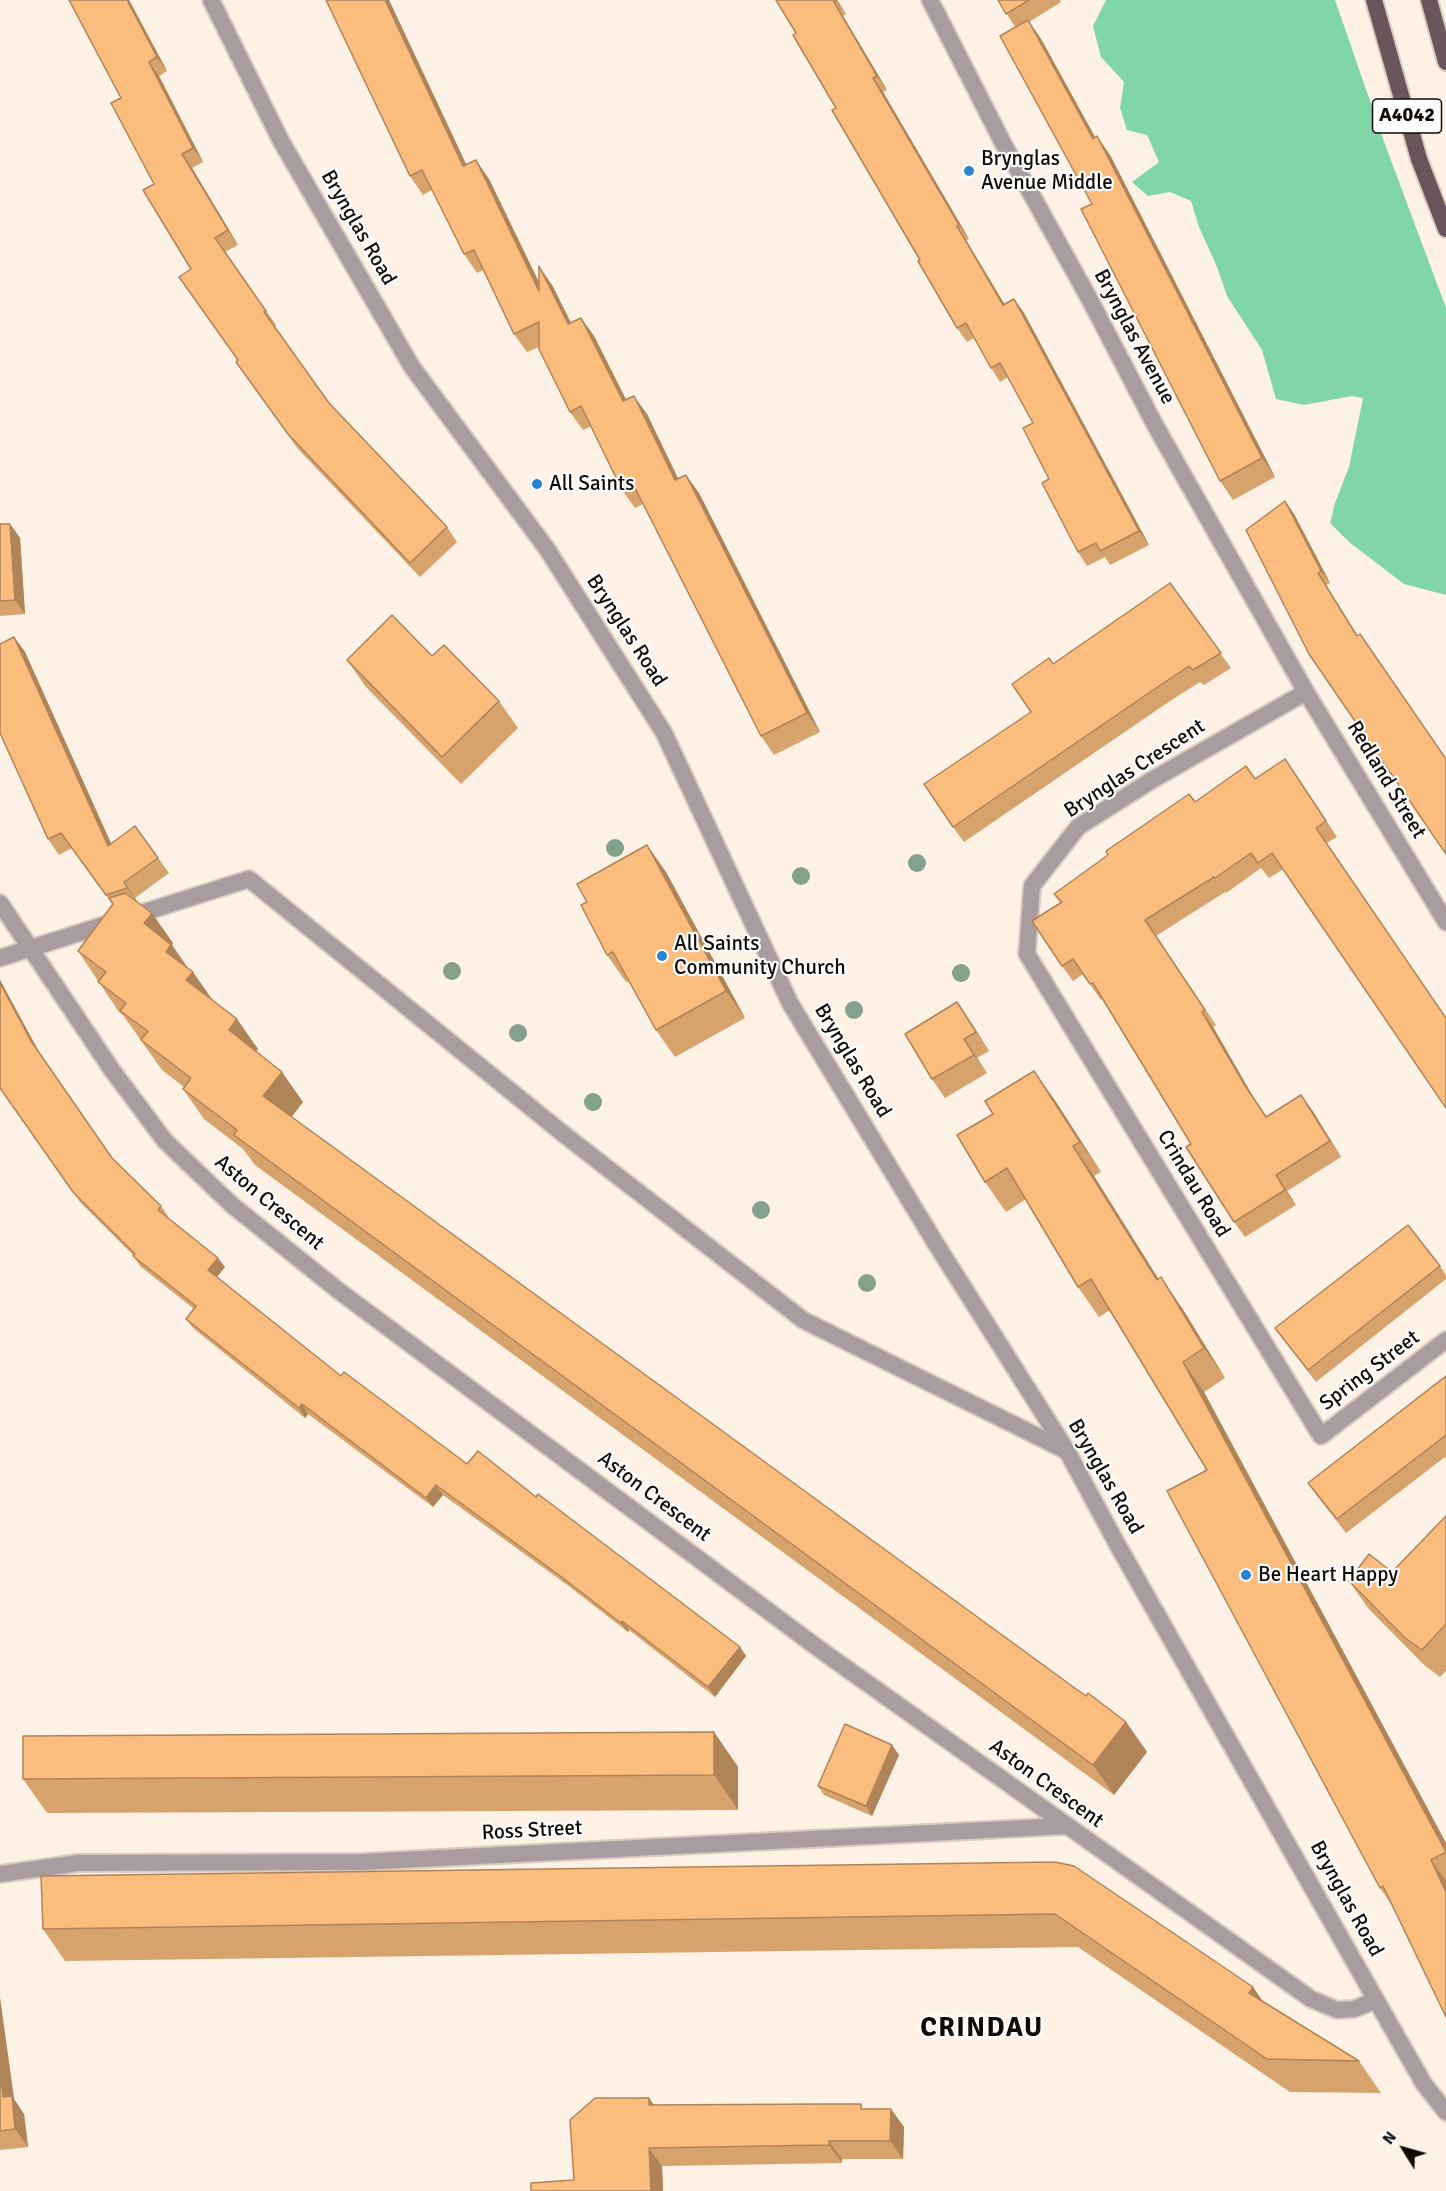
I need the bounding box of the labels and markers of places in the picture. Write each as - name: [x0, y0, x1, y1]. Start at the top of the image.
- place label: Brynglas Avenue Middle: [981, 146, 1113, 196]
- marker: Brynglas Avenue Middle: [962, 164, 976, 178]
- place label: All Saints: [549, 471, 634, 497]
- marker: All Saints: [530, 477, 544, 491]
- place label: All Saints Community Church: [674, 931, 846, 981]
- marker: All Saints Community Church: [655, 949, 669, 963]
- place label: Be Heart Happy: [1258, 1562, 1398, 1588]
- marker: Be Heart Happy: [1239, 1568, 1253, 1582]

